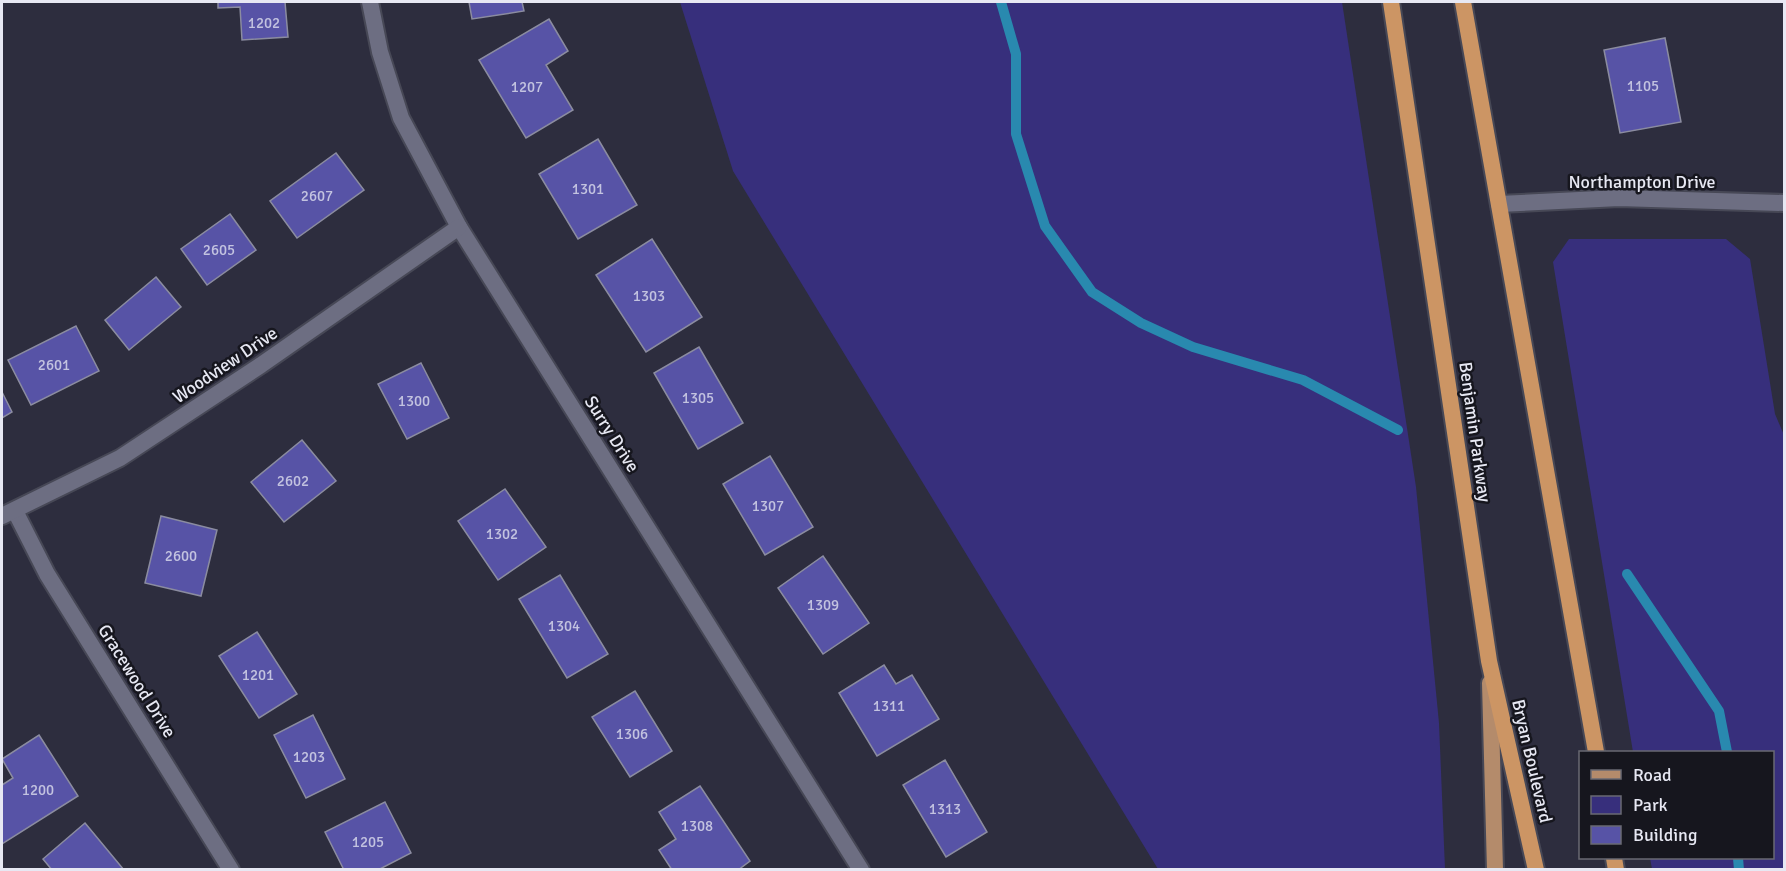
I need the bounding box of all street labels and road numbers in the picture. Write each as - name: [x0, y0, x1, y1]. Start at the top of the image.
- street label: Northampton Drive: [1568, 171, 1716, 193]
- street label: Woodview Drive: [168, 322, 282, 408]
- street label: Benjamin Parkway: [1454, 360, 1496, 504]
- street label: Surry Drive: [580, 392, 644, 476]
- street label: Gracewood Drive: [93, 620, 181, 742]
- street label: Bryan Boulevard: [1507, 697, 1557, 825]

